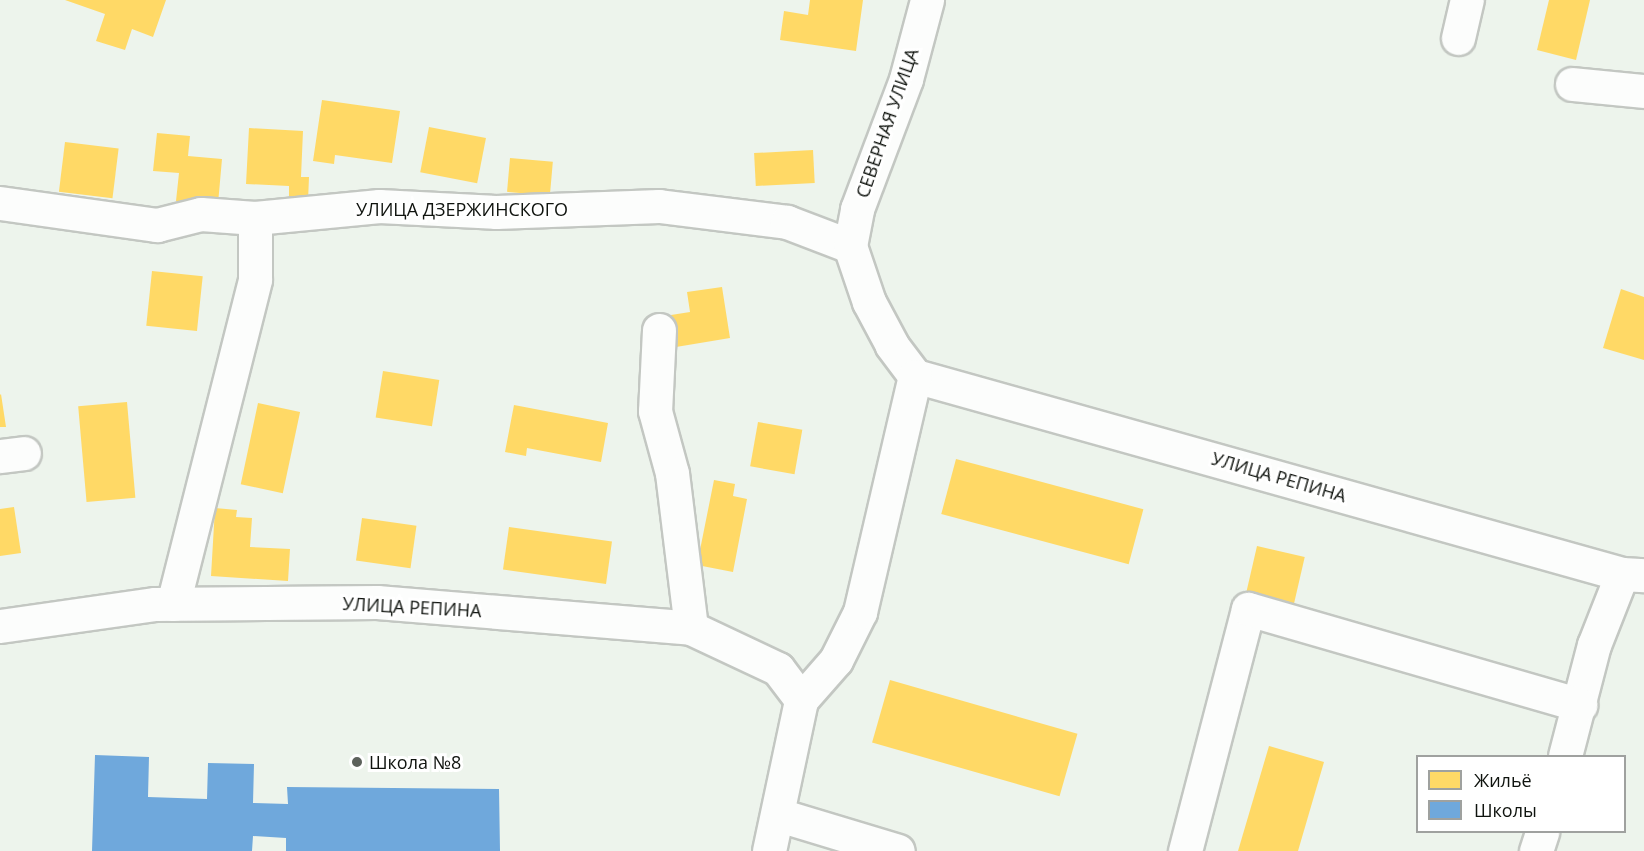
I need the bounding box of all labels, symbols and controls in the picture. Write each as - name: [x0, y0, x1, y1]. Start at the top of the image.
- street label: СЕВЕРНАЯ УЛИЦА: [851, 45, 923, 201]
- street label: УЛИЦА ДЗЕРЖИНСКОГО: [356, 198, 568, 220]
- street label: УЛИЦА РЕПИНА: [1209, 447, 1349, 507]
- street label: УЛИЦА РЕПИНА: [342, 593, 482, 621]
- place label: Школа №8: [369, 751, 461, 773]
- marker: Школа №8: [350, 755, 364, 769]
- legend: [1416, 755, 1626, 833]
- text: Жильё: [1474, 768, 1532, 792]
- text: Школы: [1474, 798, 1537, 822]

